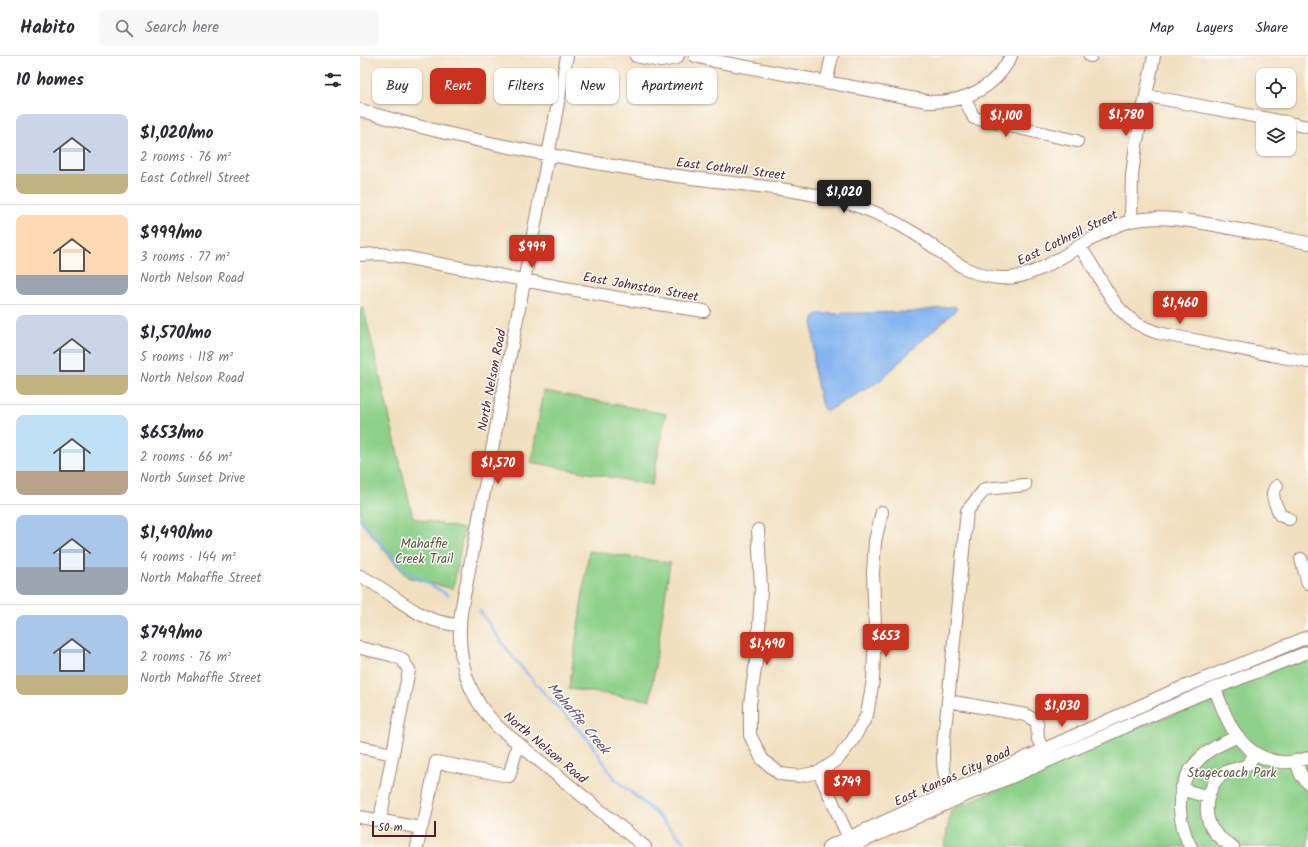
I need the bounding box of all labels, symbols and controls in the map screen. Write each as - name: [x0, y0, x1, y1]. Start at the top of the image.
- search box: [99, 10, 379, 46]
- text: Habito: [20, 13, 75, 43]
- text: Search here: [145, 16, 219, 40]
- icon: search: [113, 17, 135, 39]
- text: Map: [1150, 17, 1174, 39]
- text: Layers: [1196, 17, 1234, 39]
- text: Share: [1256, 17, 1288, 39]
- text: 10 homes: [16, 67, 84, 94]
- chip: Buy: [372, 68, 422, 104]
- chip: Rent: [430, 68, 486, 104]
- chip: Filters: [494, 68, 558, 104]
- chip: New: [566, 68, 619, 104]
- chip: Apartment: [627, 68, 717, 104]
- map controls: [1256, 68, 1296, 156]
- button: locate: [1256, 68, 1296, 108]
- icon: filters: [322, 69, 344, 91]
- pin: $1,780: [1093, 103, 1159, 137]
- pin: $1,100: [973, 104, 1039, 138]
- text: $1,780: [1108, 105, 1144, 126]
- text: $1,100: [990, 106, 1022, 127]
- button: layers: [1256, 116, 1296, 156]
- text: $1,020/mo: [140, 120, 213, 147]
- icon: home: [48, 130, 96, 178]
- text: 2 rooms · 76 m²: [140, 147, 231, 168]
- street label: East Cothrell Street: [675, 152, 788, 187]
- text: East Cothrell Street: [140, 168, 250, 189]
- pin: $1,020: [811, 180, 877, 214]
- text: $1,020: [826, 182, 862, 203]
- street label: East Cothrell Street: [1014, 204, 1122, 272]
- text: $999/mo: [140, 220, 202, 247]
- icon: home: [48, 231, 96, 279]
- pin: $999: [508, 235, 556, 269]
- text: $999: [518, 237, 546, 258]
- text: 3 rooms · 77 m²: [140, 247, 230, 268]
- street label: East Johnston Street: [581, 267, 701, 308]
- text: North Nelson Road: [140, 268, 244, 289]
- pin: $1,460: [1147, 291, 1213, 325]
- text: $1,460: [1162, 293, 1198, 314]
- text: $1,570/mo: [140, 320, 211, 347]
- street label: North Nelson Road: [472, 327, 513, 433]
- icon: home: [48, 331, 96, 379]
- text: 5 rooms · 118 m²: [140, 347, 233, 368]
- text: North Nelson Road: [140, 368, 244, 389]
- text: $653/mo: [140, 420, 204, 447]
- icon: home: [48, 431, 96, 479]
- text: 2 rooms · 66 m²: [140, 447, 232, 468]
- pin: $1,570: [465, 451, 531, 485]
- text: $1,570: [481, 453, 515, 474]
- text: North Sunset Drive: [140, 468, 245, 489]
- text: $1,490/mo: [140, 520, 213, 547]
- icon: home: [48, 531, 96, 579]
- park label: Mahaffie Creek Trail: [395, 534, 453, 570]
- text: 4 rooms · 144 m²: [140, 547, 236, 568]
- text: North Mahaffie Street: [140, 568, 261, 589]
- text: $749/mo: [140, 620, 202, 647]
- pin: $653: [862, 624, 910, 658]
- text: $653: [872, 626, 900, 647]
- icon: home: [48, 631, 96, 679]
- pin: $1,490: [734, 632, 800, 666]
- text: $1,490: [749, 634, 785, 655]
- text: 2 rooms · 76 m²: [140, 647, 231, 668]
- text: North Mahaffie Street: [140, 668, 261, 689]
- water label: Mahaffie Creek: [541, 678, 617, 761]
- pin: $1,030: [1029, 694, 1095, 728]
- text: $1,030: [1044, 696, 1080, 717]
- street label: North Nelson Road: [499, 707, 592, 790]
- street label: East Kansas City Road: [891, 742, 1015, 813]
- park label: Stagecoach Park: [1187, 763, 1278, 784]
- pin: $749: [823, 770, 871, 804]
- text: $749: [833, 772, 861, 793]
- scale bar: [372, 819, 436, 838]
- text: 50 m: [378, 819, 403, 837]

